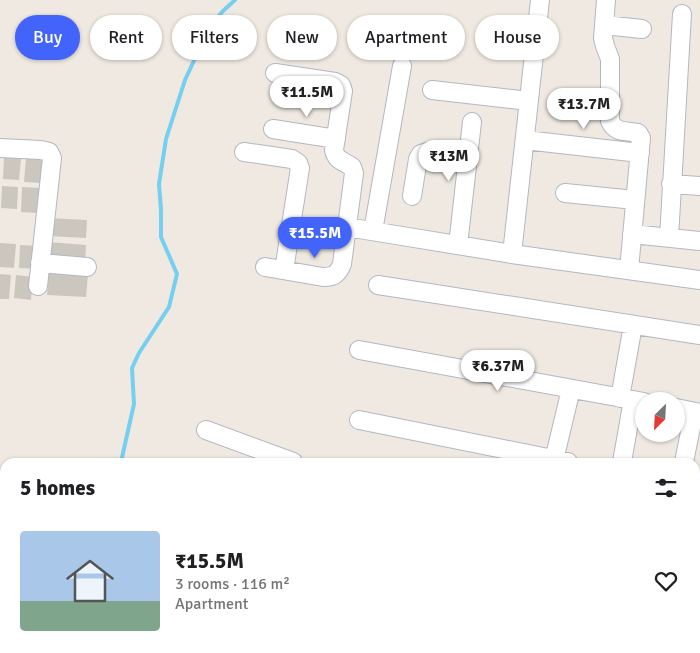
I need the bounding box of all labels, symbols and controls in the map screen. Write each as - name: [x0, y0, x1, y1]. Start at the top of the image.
- chip: Buy: [15, 15, 80, 60]
- chip: Rent: [90, 15, 162, 60]
- chip: Filters: [172, 15, 257, 60]
- chip: New: [267, 15, 337, 60]
- chip: Apartment: [347, 15, 465, 60]
- chip: House: [475, 15, 559, 60]
- pin: ₹11.5M: [266, 76, 348, 118]
- text: ₹11.5M: [281, 82, 333, 102]
- pin: ₹13.7M: [543, 88, 625, 130]
- text: ₹13.7M: [558, 94, 610, 114]
- pin: ₹13M: [419, 140, 479, 182]
- text: ₹13M: [429, 146, 469, 166]
- pin: ₹15.5M: [274, 216, 356, 259]
- text: ₹15.5M: [289, 223, 341, 243]
- pin: ₹6.37M: [457, 350, 539, 392]
- text: ₹6.37M: [472, 356, 524, 376]
- north arrow: [635, 392, 685, 442]
- map controls: [635, 392, 685, 442]
- icon: filters: [652, 474, 680, 502]
- text: 5 homes: [20, 475, 95, 501]
- text: ₹15.5M: [175, 548, 244, 574]
- icon: home: [60, 551, 120, 611]
- icon: heart: [652, 567, 680, 595]
- text: 3 rooms · 116 m²: [175, 574, 290, 594]
- text: Apartment: [175, 594, 248, 614]

